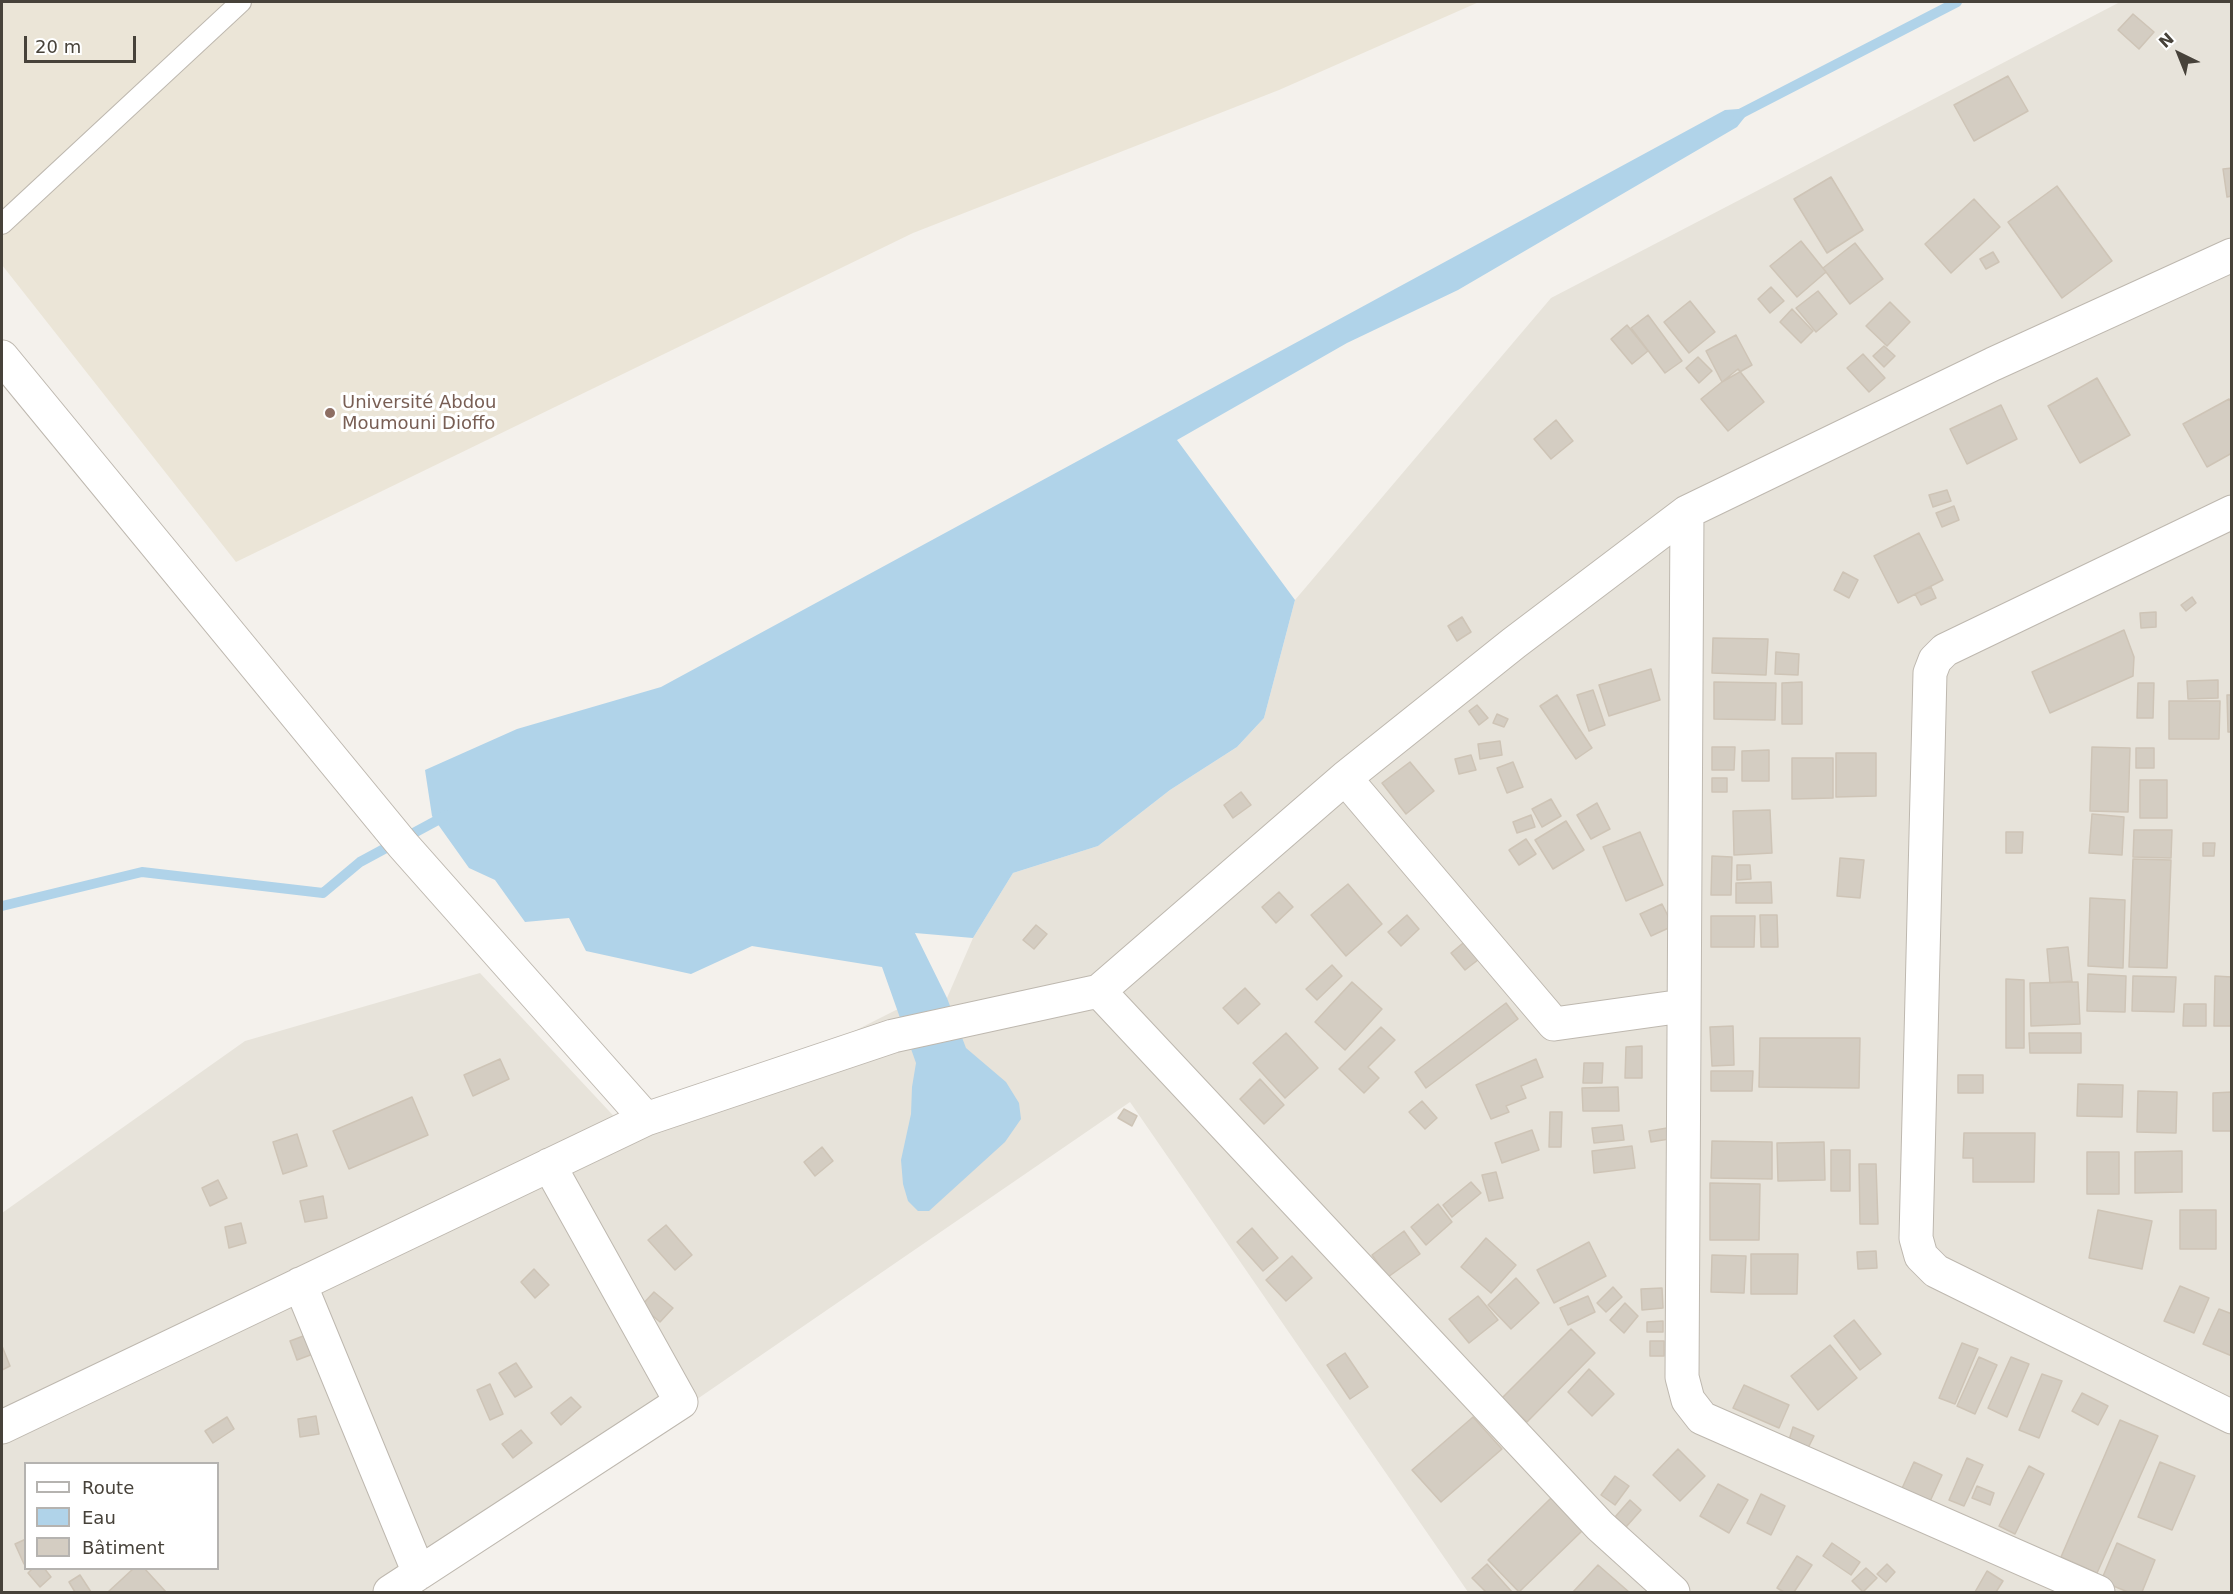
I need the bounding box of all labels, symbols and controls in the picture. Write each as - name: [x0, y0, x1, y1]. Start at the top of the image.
- scale bar: [27, 24, 140, 62]
- north arrow: [2149, 24, 2209, 84]
- text: N: [2155, 29, 2178, 52]
- text: 20 m: [35, 36, 81, 57]
- place label: Université Abdou Moumouni Dioffo: [342, 392, 497, 434]
- marker: Université Abdou Moumouni Dioffo: [323, 406, 337, 420]
- legend: [24, 1462, 219, 1570]
- text: Route: [82, 1477, 134, 1498]
- text: Eau: [82, 1507, 116, 1528]
- text: Bâtiment: [82, 1537, 165, 1558]

